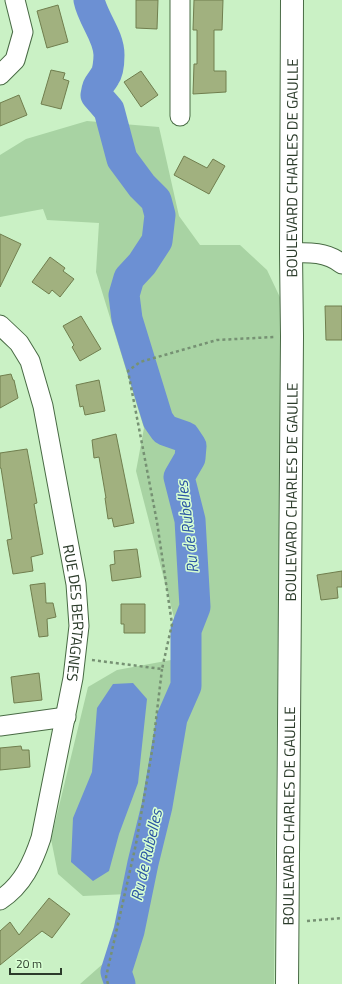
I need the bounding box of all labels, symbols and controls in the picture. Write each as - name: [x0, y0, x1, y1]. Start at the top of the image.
- street label: BOULEVARD CHARLES DE GAULLE: [279, 58, 303, 278]
- street label: BOULEVARD CHARLES DE GAULLE: [278, 382, 303, 602]
- water label: Ru de Rubelles: [169, 478, 205, 575]
- street label: RUE DES BERTAGNES: [57, 542, 91, 683]
- street label: BOULEVARD CHARLES DE GAULLE: [276, 706, 301, 926]
- water label: Ru de Rubelles: [124, 806, 168, 903]
- scale bar: [10, 950, 61, 976]
- text: 20 m: [16, 954, 42, 973]

